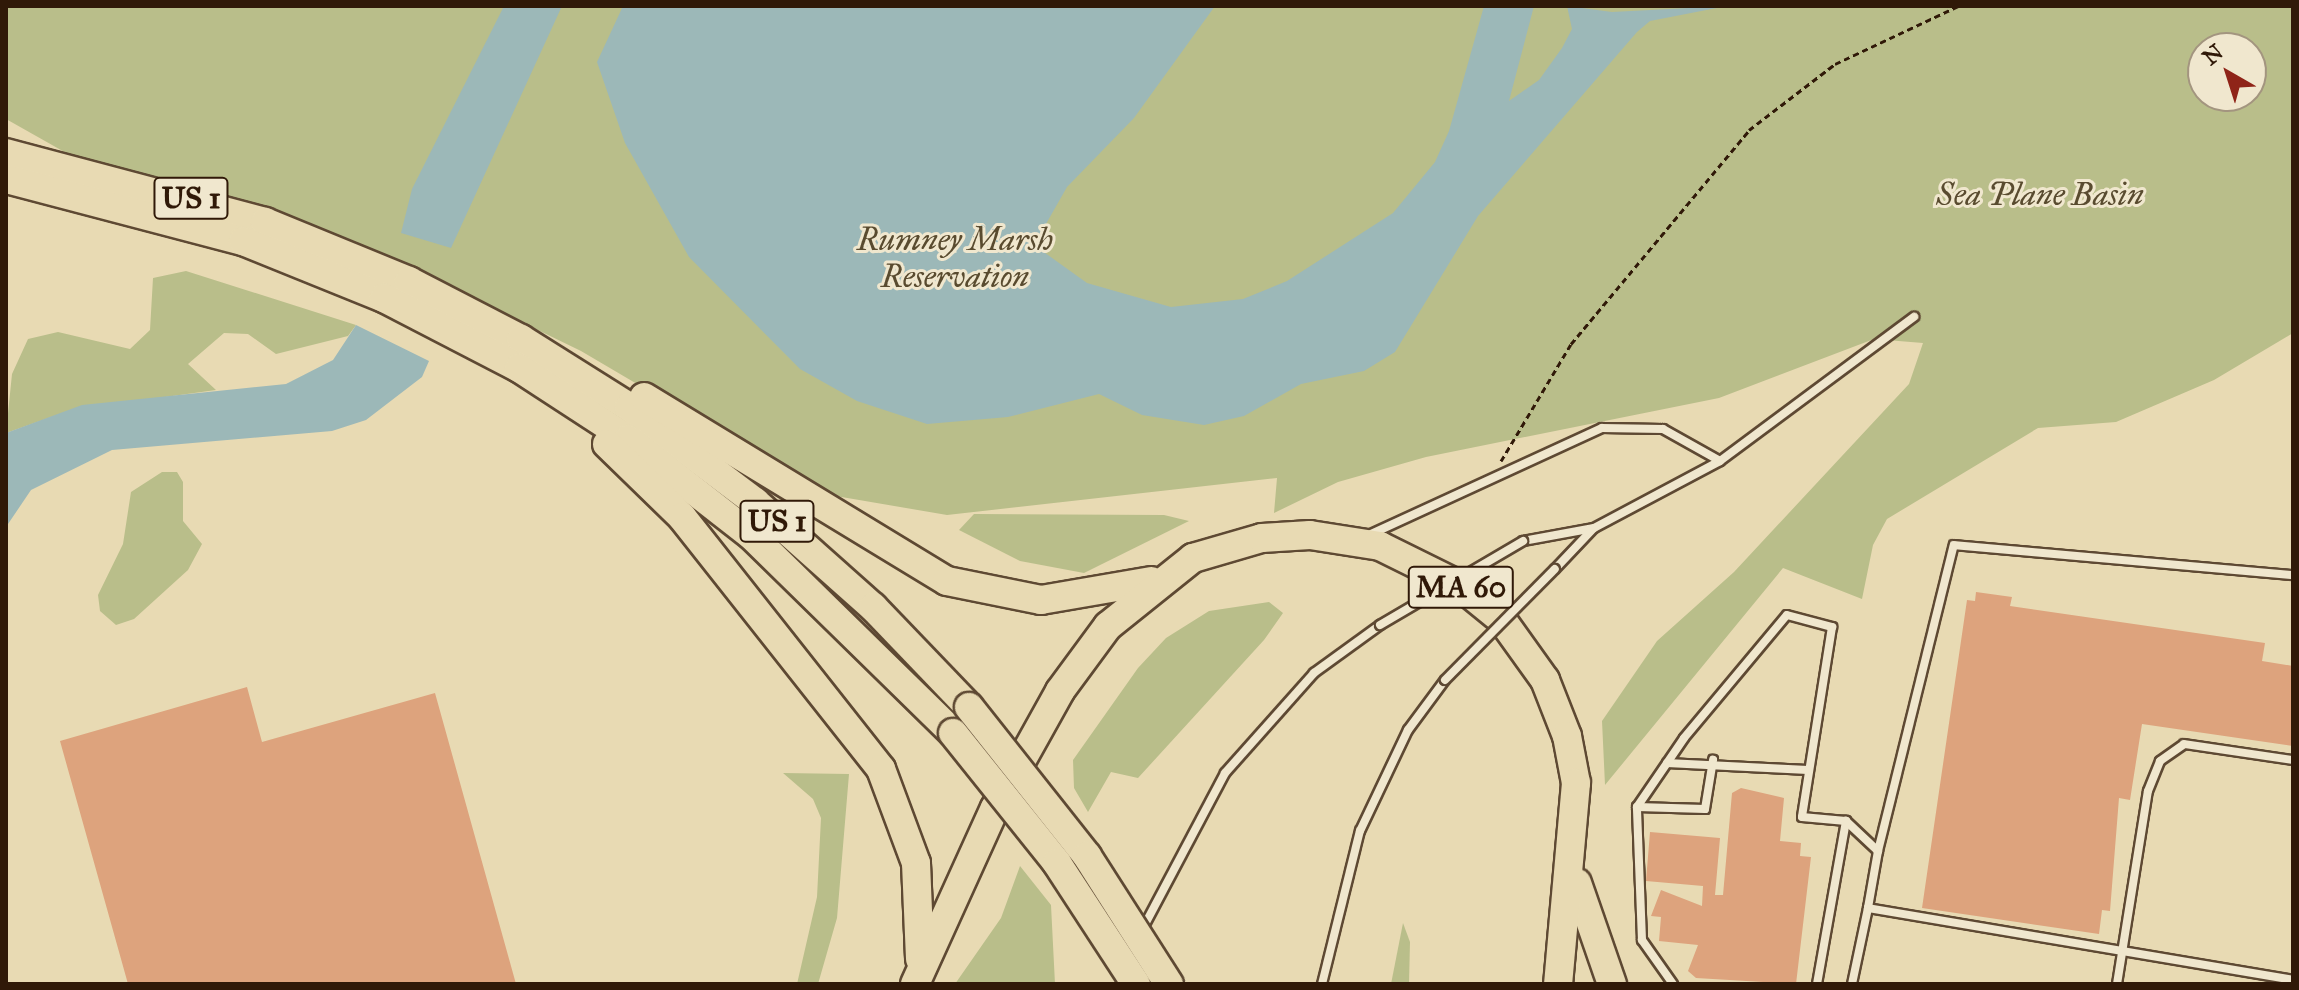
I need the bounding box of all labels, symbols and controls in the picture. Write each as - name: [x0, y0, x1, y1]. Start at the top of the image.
- north arrow: [2187, 32, 2267, 112]
- text: N: [2197, 38, 2229, 71]
- road number: US 1: [153, 172, 229, 224]
- park label: Sea Plane Basin: [1936, 176, 2144, 214]
- park label: Rumney Marsh Reservation: [857, 222, 1053, 297]
- road number: US 1: [739, 495, 815, 547]
- road number: MA 60: [1407, 561, 1515, 613]

